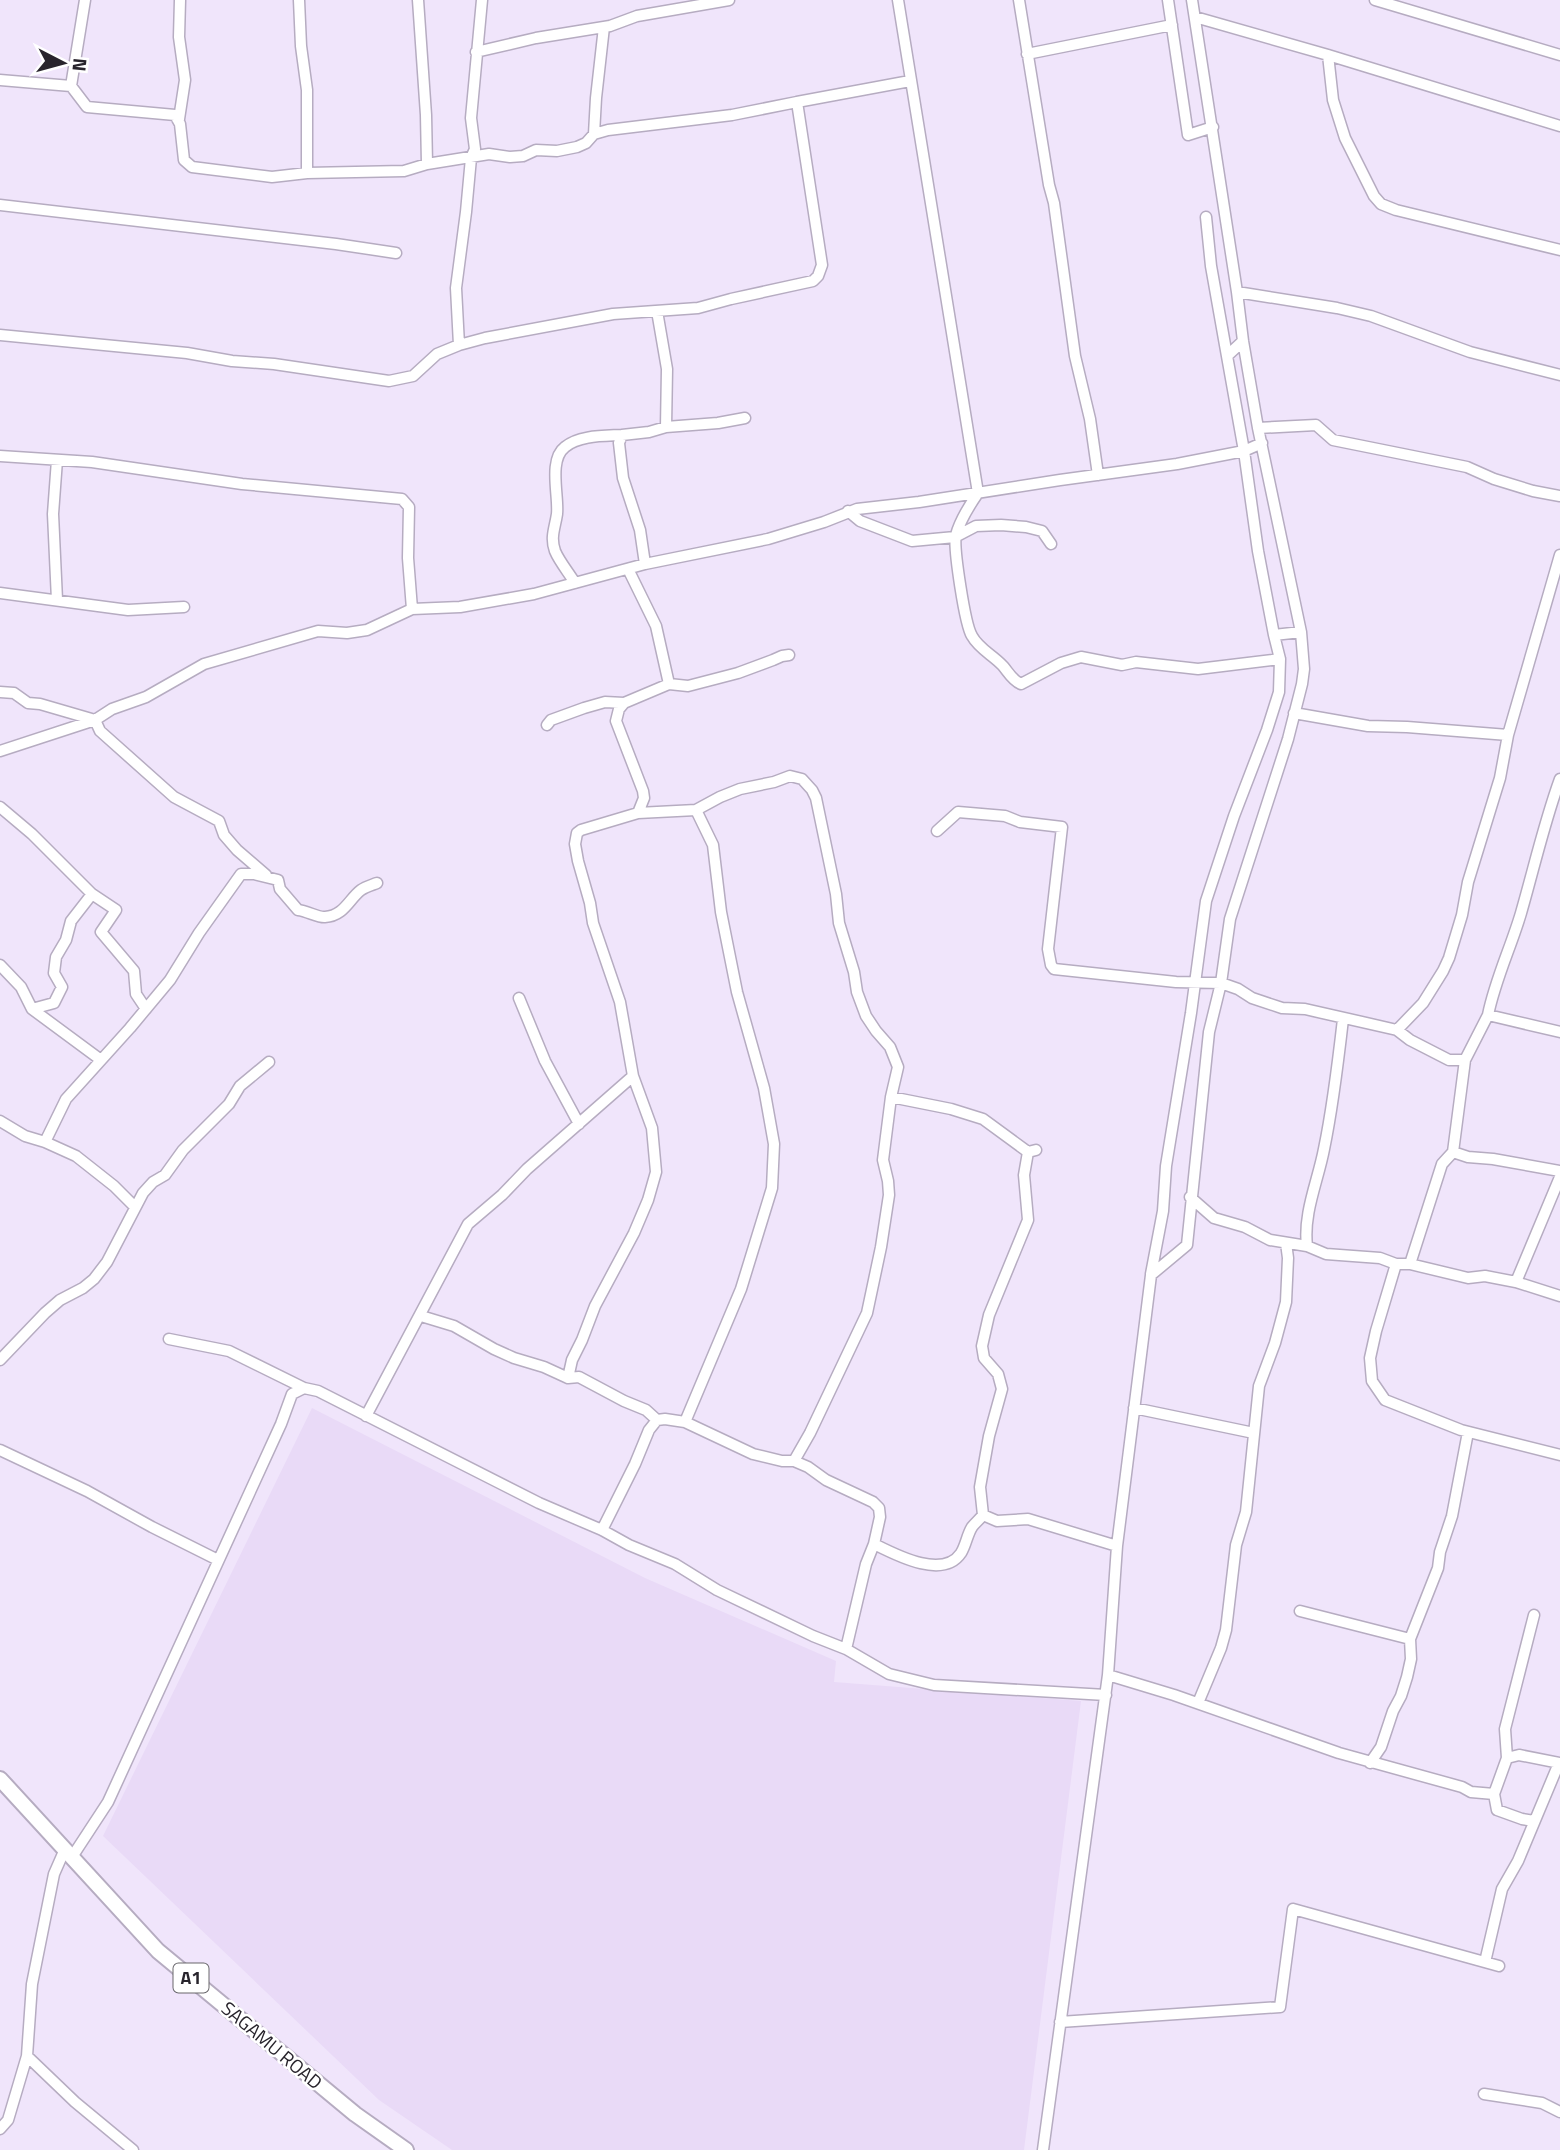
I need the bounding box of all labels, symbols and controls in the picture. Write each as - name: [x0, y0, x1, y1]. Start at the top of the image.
- north arrow: [28, 28, 98, 98]
- text: N: [65, 57, 96, 73]
- road number: A1: [174, 1964, 208, 1992]
- street label: SAGAMU ROAD: [215, 1994, 329, 2096]

